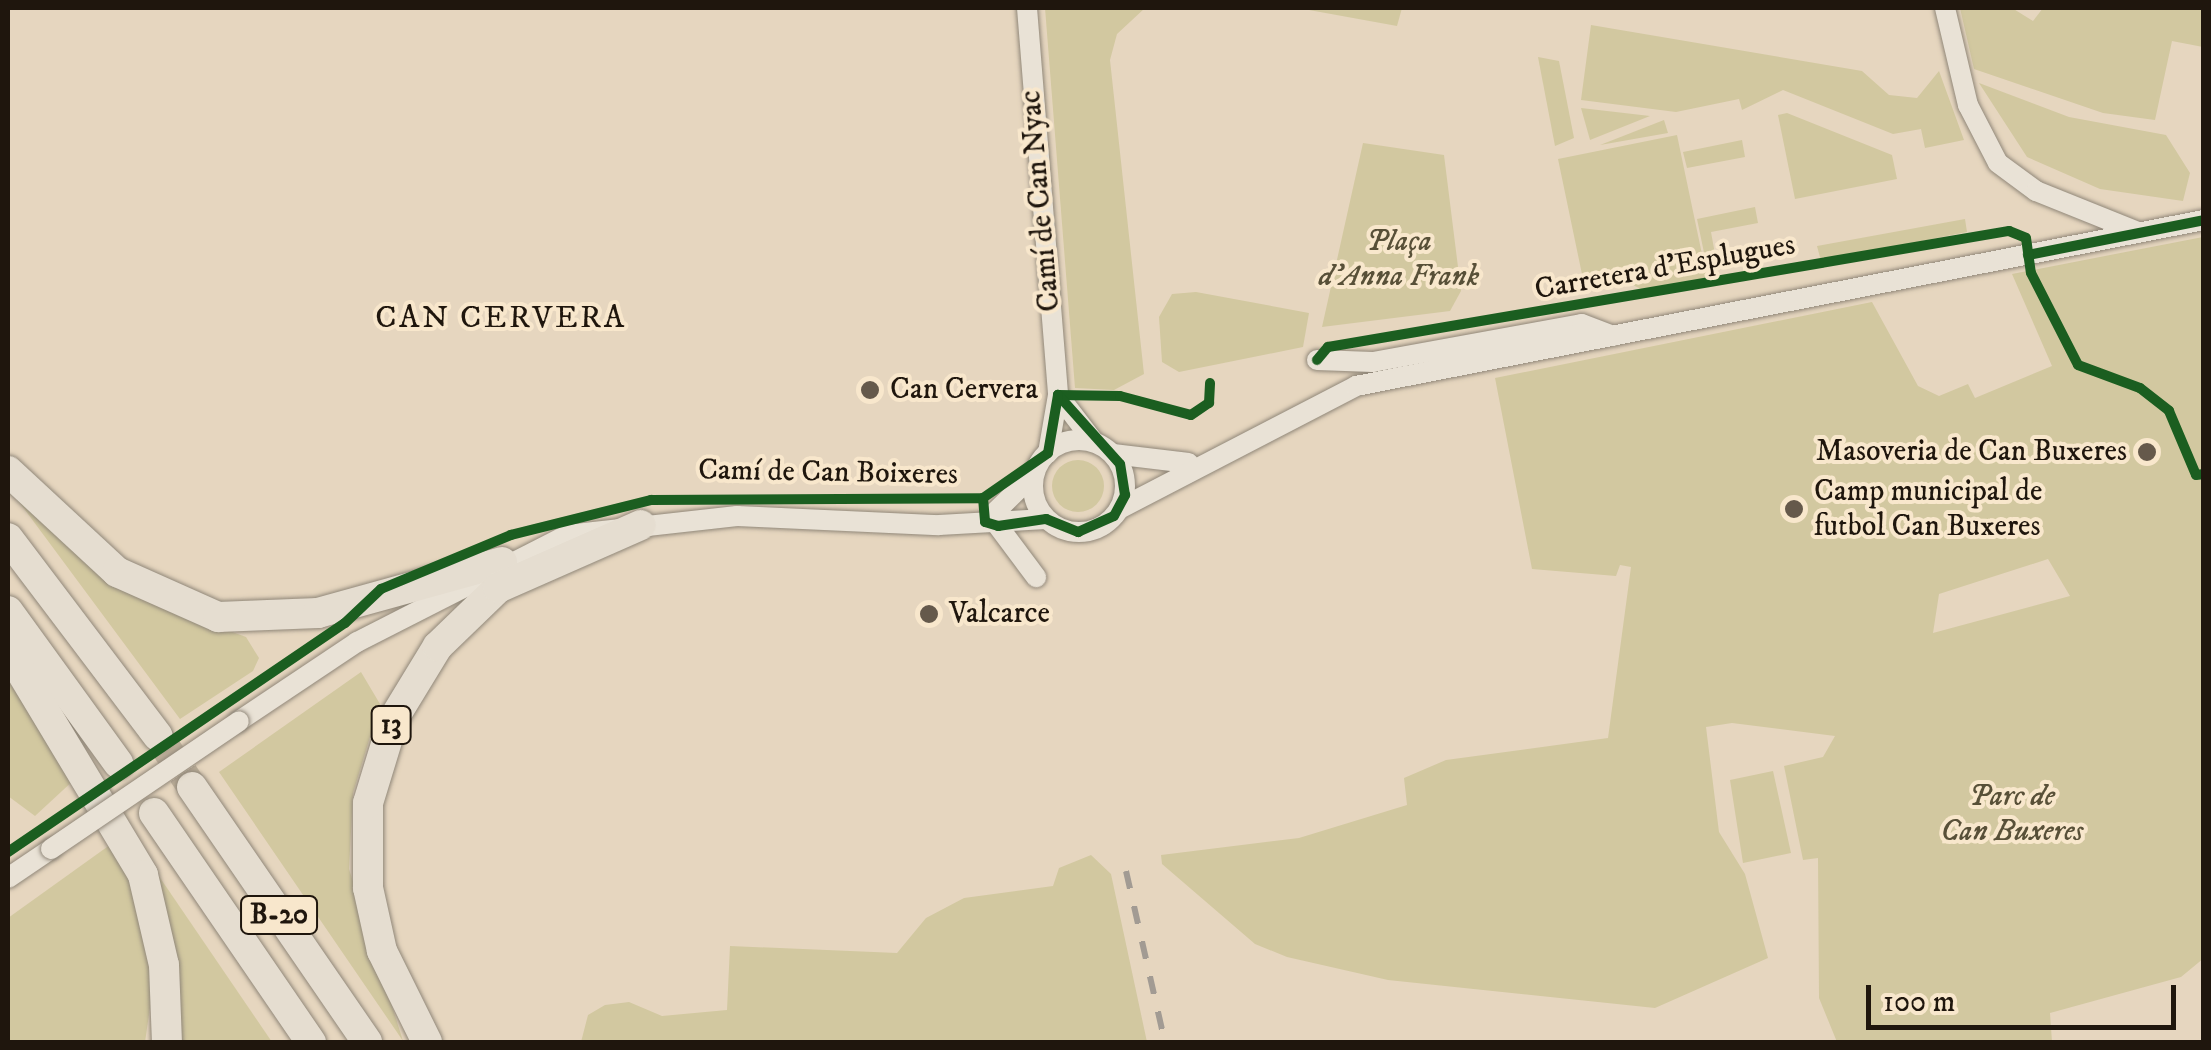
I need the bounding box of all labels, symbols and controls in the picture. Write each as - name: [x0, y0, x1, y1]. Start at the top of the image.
- street label: Camí de Can Nyac: [1013, 89, 1069, 313]
- park label: Plaça d'Anna Frank: [1319, 224, 1479, 294]
- street label: Carretera d'Esplugues: [1532, 227, 1798, 309]
- district label: CAN CERVERA: [375, 299, 627, 337]
- place label: Can Cervera: [890, 372, 1038, 408]
- marker: Can Cervera: [859, 379, 881, 401]
- place label: Masoveria de Can Buxeres: [1816, 434, 2127, 470]
- marker: Masoveria de Can Buxeres: [2136, 441, 2158, 463]
- street label: Camí de Can Boixeres: [698, 453, 958, 493]
- place label: Camp municipal de futbol Can Buxeres: [1814, 474, 2042, 544]
- marker: Camp municipal de futbol Can Buxeres: [1783, 498, 1805, 520]
- place label: Valcarce: [949, 596, 1050, 632]
- marker: Valcarce: [918, 603, 940, 625]
- road number: 13: [368, 702, 414, 748]
- park label: Parc de Can Buxeres: [1941, 779, 2083, 850]
- road number: B-20: [239, 892, 319, 938]
- scale bar: [1871, 965, 2181, 1027]
- text: 100 m: [1883, 984, 1955, 1021]

